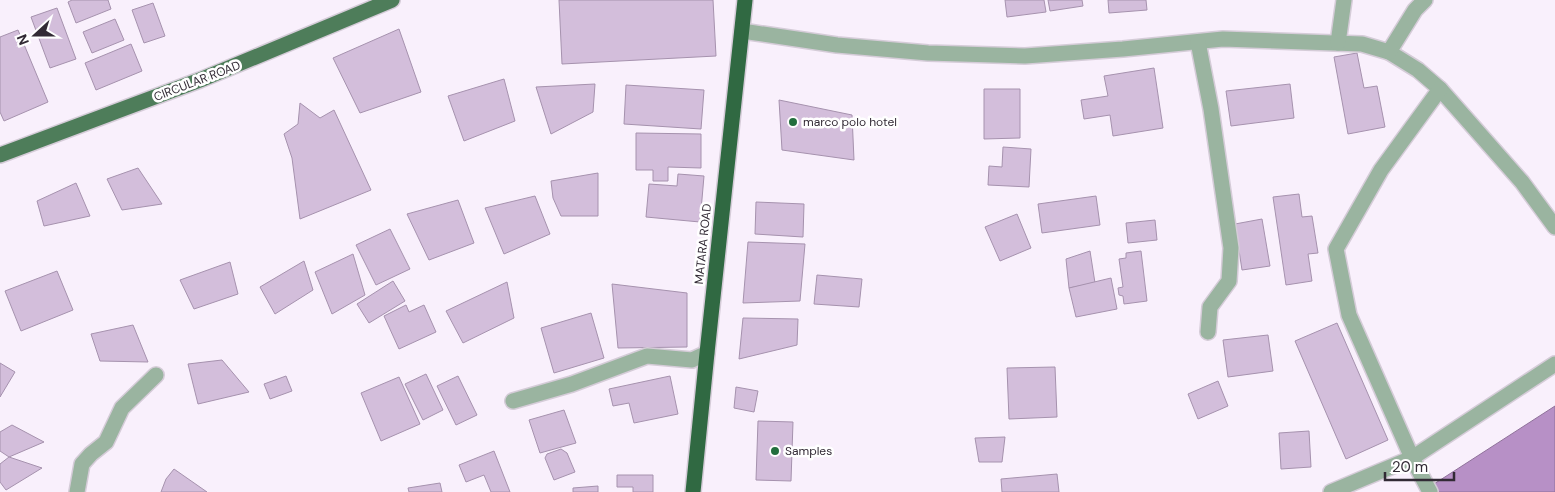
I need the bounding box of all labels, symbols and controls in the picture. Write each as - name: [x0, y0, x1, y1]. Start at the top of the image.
- north arrow: [10, 10, 60, 60]
- text: N: [13, 32, 33, 48]
- street label: CIRCULAR ROAD: [151, 57, 243, 105]
- place label: marco polo hotel: [803, 114, 897, 130]
- marker: marco polo hotel: [787, 116, 799, 128]
- street label: MATARA ROAD: [691, 203, 715, 285]
- place label: Samples: [785, 443, 832, 459]
- marker: Samples: [769, 445, 781, 457]
- scale bar: [1385, 450, 1454, 482]
- text: 20 m: [1392, 457, 1428, 477]

